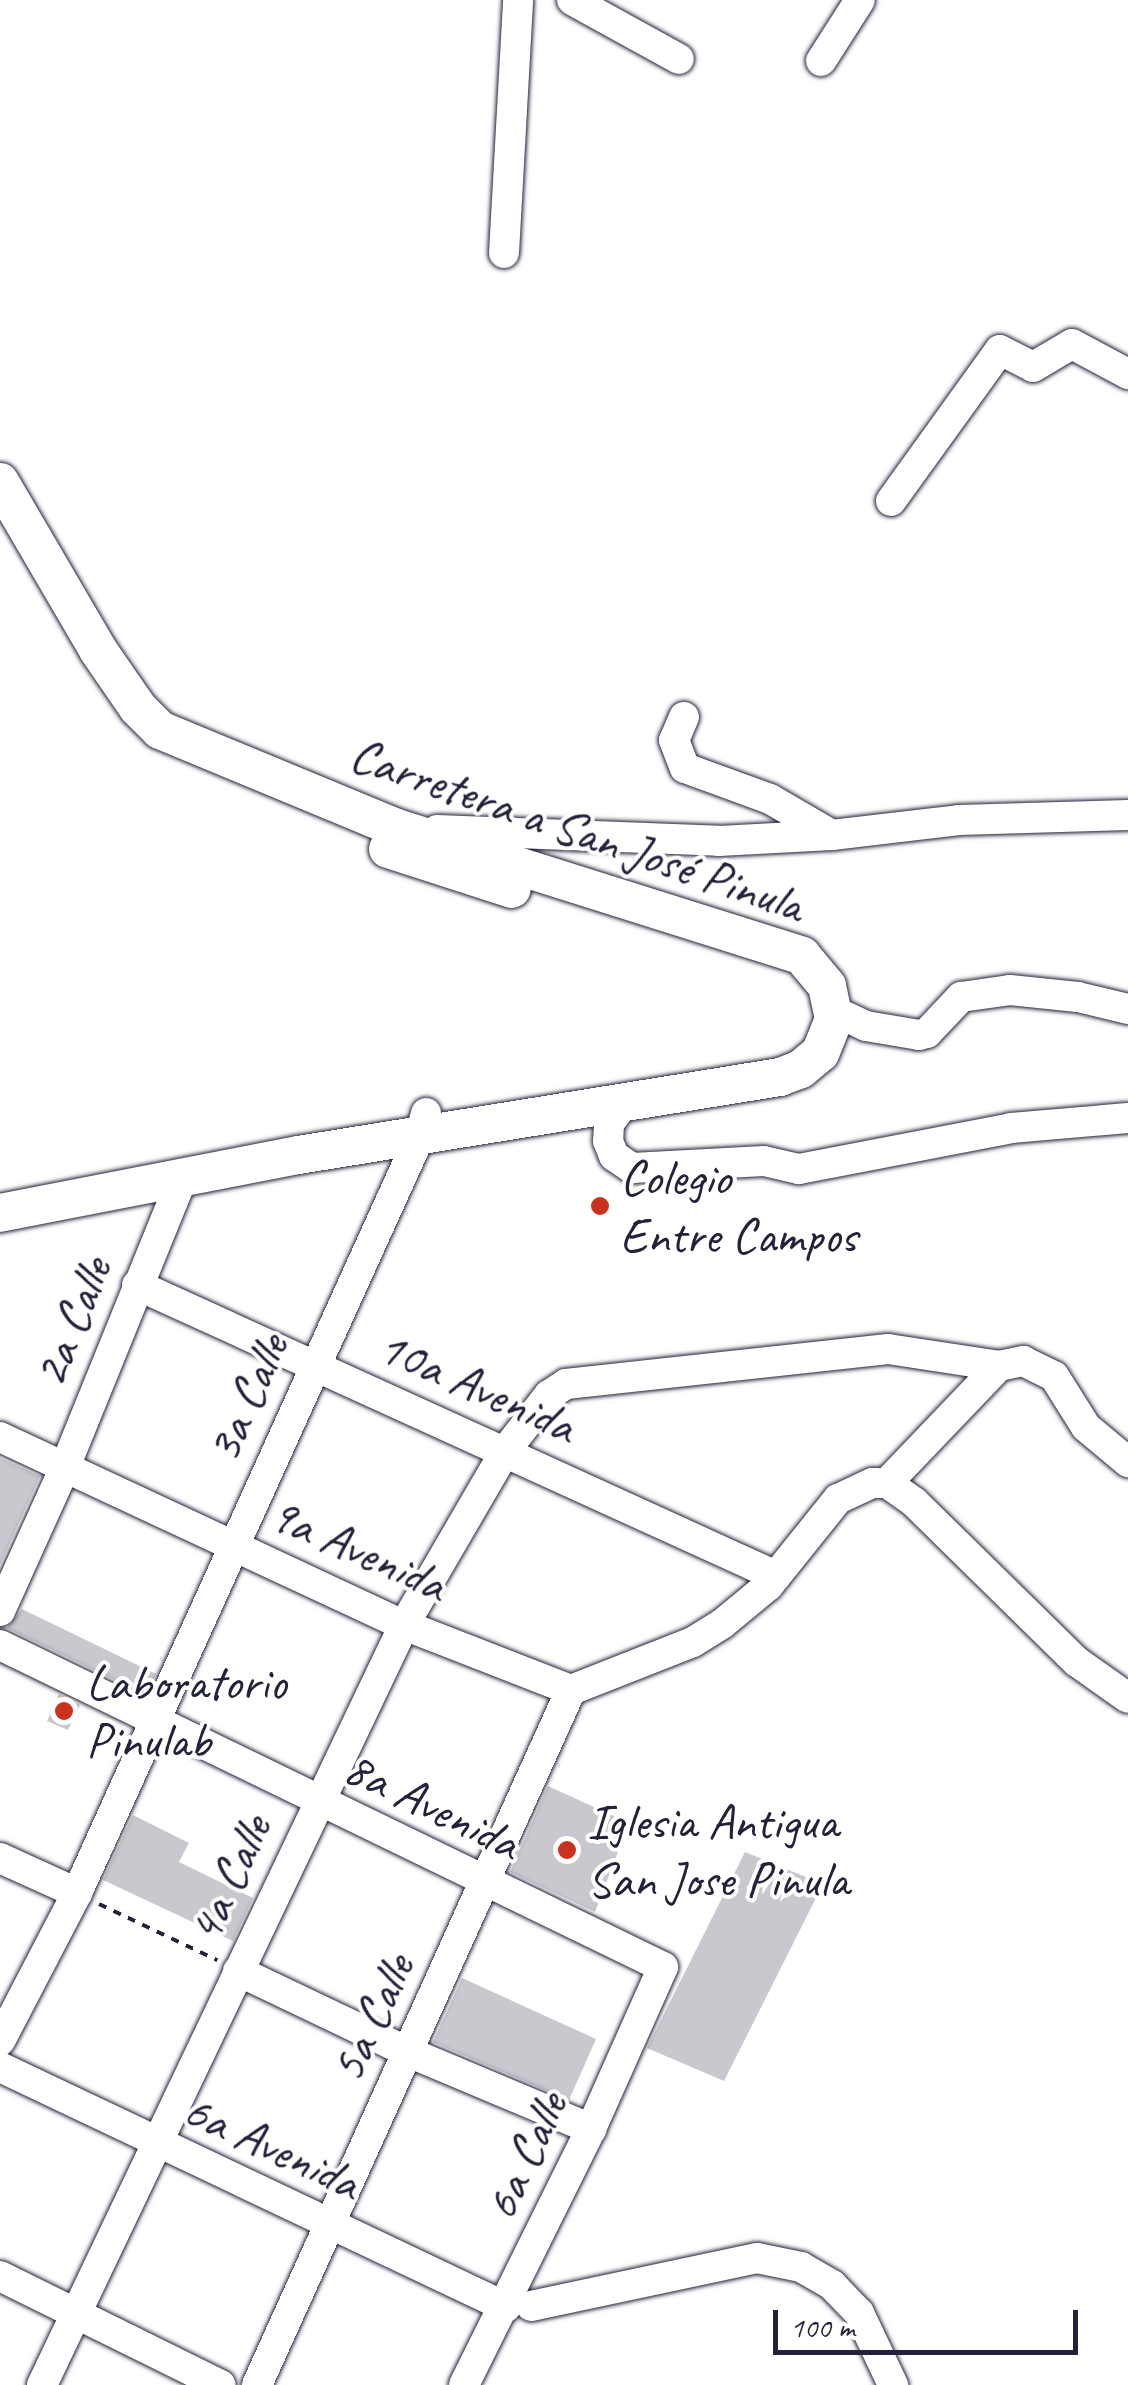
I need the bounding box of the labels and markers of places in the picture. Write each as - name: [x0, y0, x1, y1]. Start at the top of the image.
- place label: Colegio Entre Campos: [620, 1147, 859, 1264]
- marker: Colegio Entre Campos: [589, 1195, 611, 1217]
- place label: Laboratorio Pinulab: [86, 1652, 286, 1770]
- marker: Laboratorio Pinulab: [51, 1698, 77, 1724]
- place label: Iglesia Antigua San Jose Pinula: [587, 1791, 848, 1908]
- marker: Iglesia Antigua San Jose Pinula: [556, 1839, 578, 1861]

